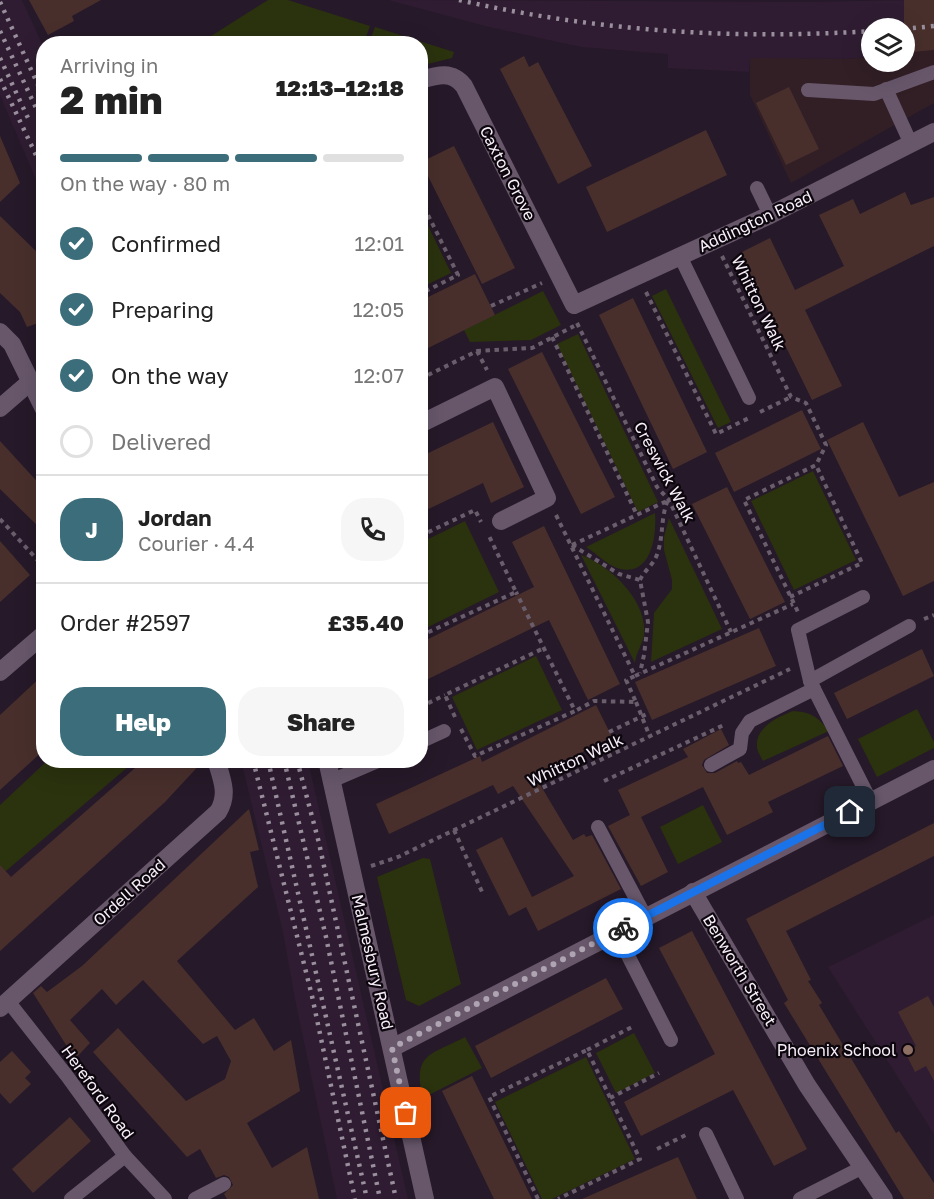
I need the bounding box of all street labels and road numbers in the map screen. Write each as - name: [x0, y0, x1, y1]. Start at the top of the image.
- street label: Caxton Grove: [476, 122, 540, 224]
- street label: Addington Road: [695, 186, 815, 256]
- street label: Whitton Walk: [727, 252, 791, 354]
- street label: Creswick Walk: [630, 418, 700, 526]
- street label: Whitton Walk: [524, 729, 626, 791]
- street label: Ordell Road: [89, 854, 169, 930]
- street label: Malmesbury Road: [348, 892, 398, 1032]
- street label: Benworth Street: [699, 911, 781, 1029]
- street label: Hereford Road: [57, 1041, 139, 1143]

